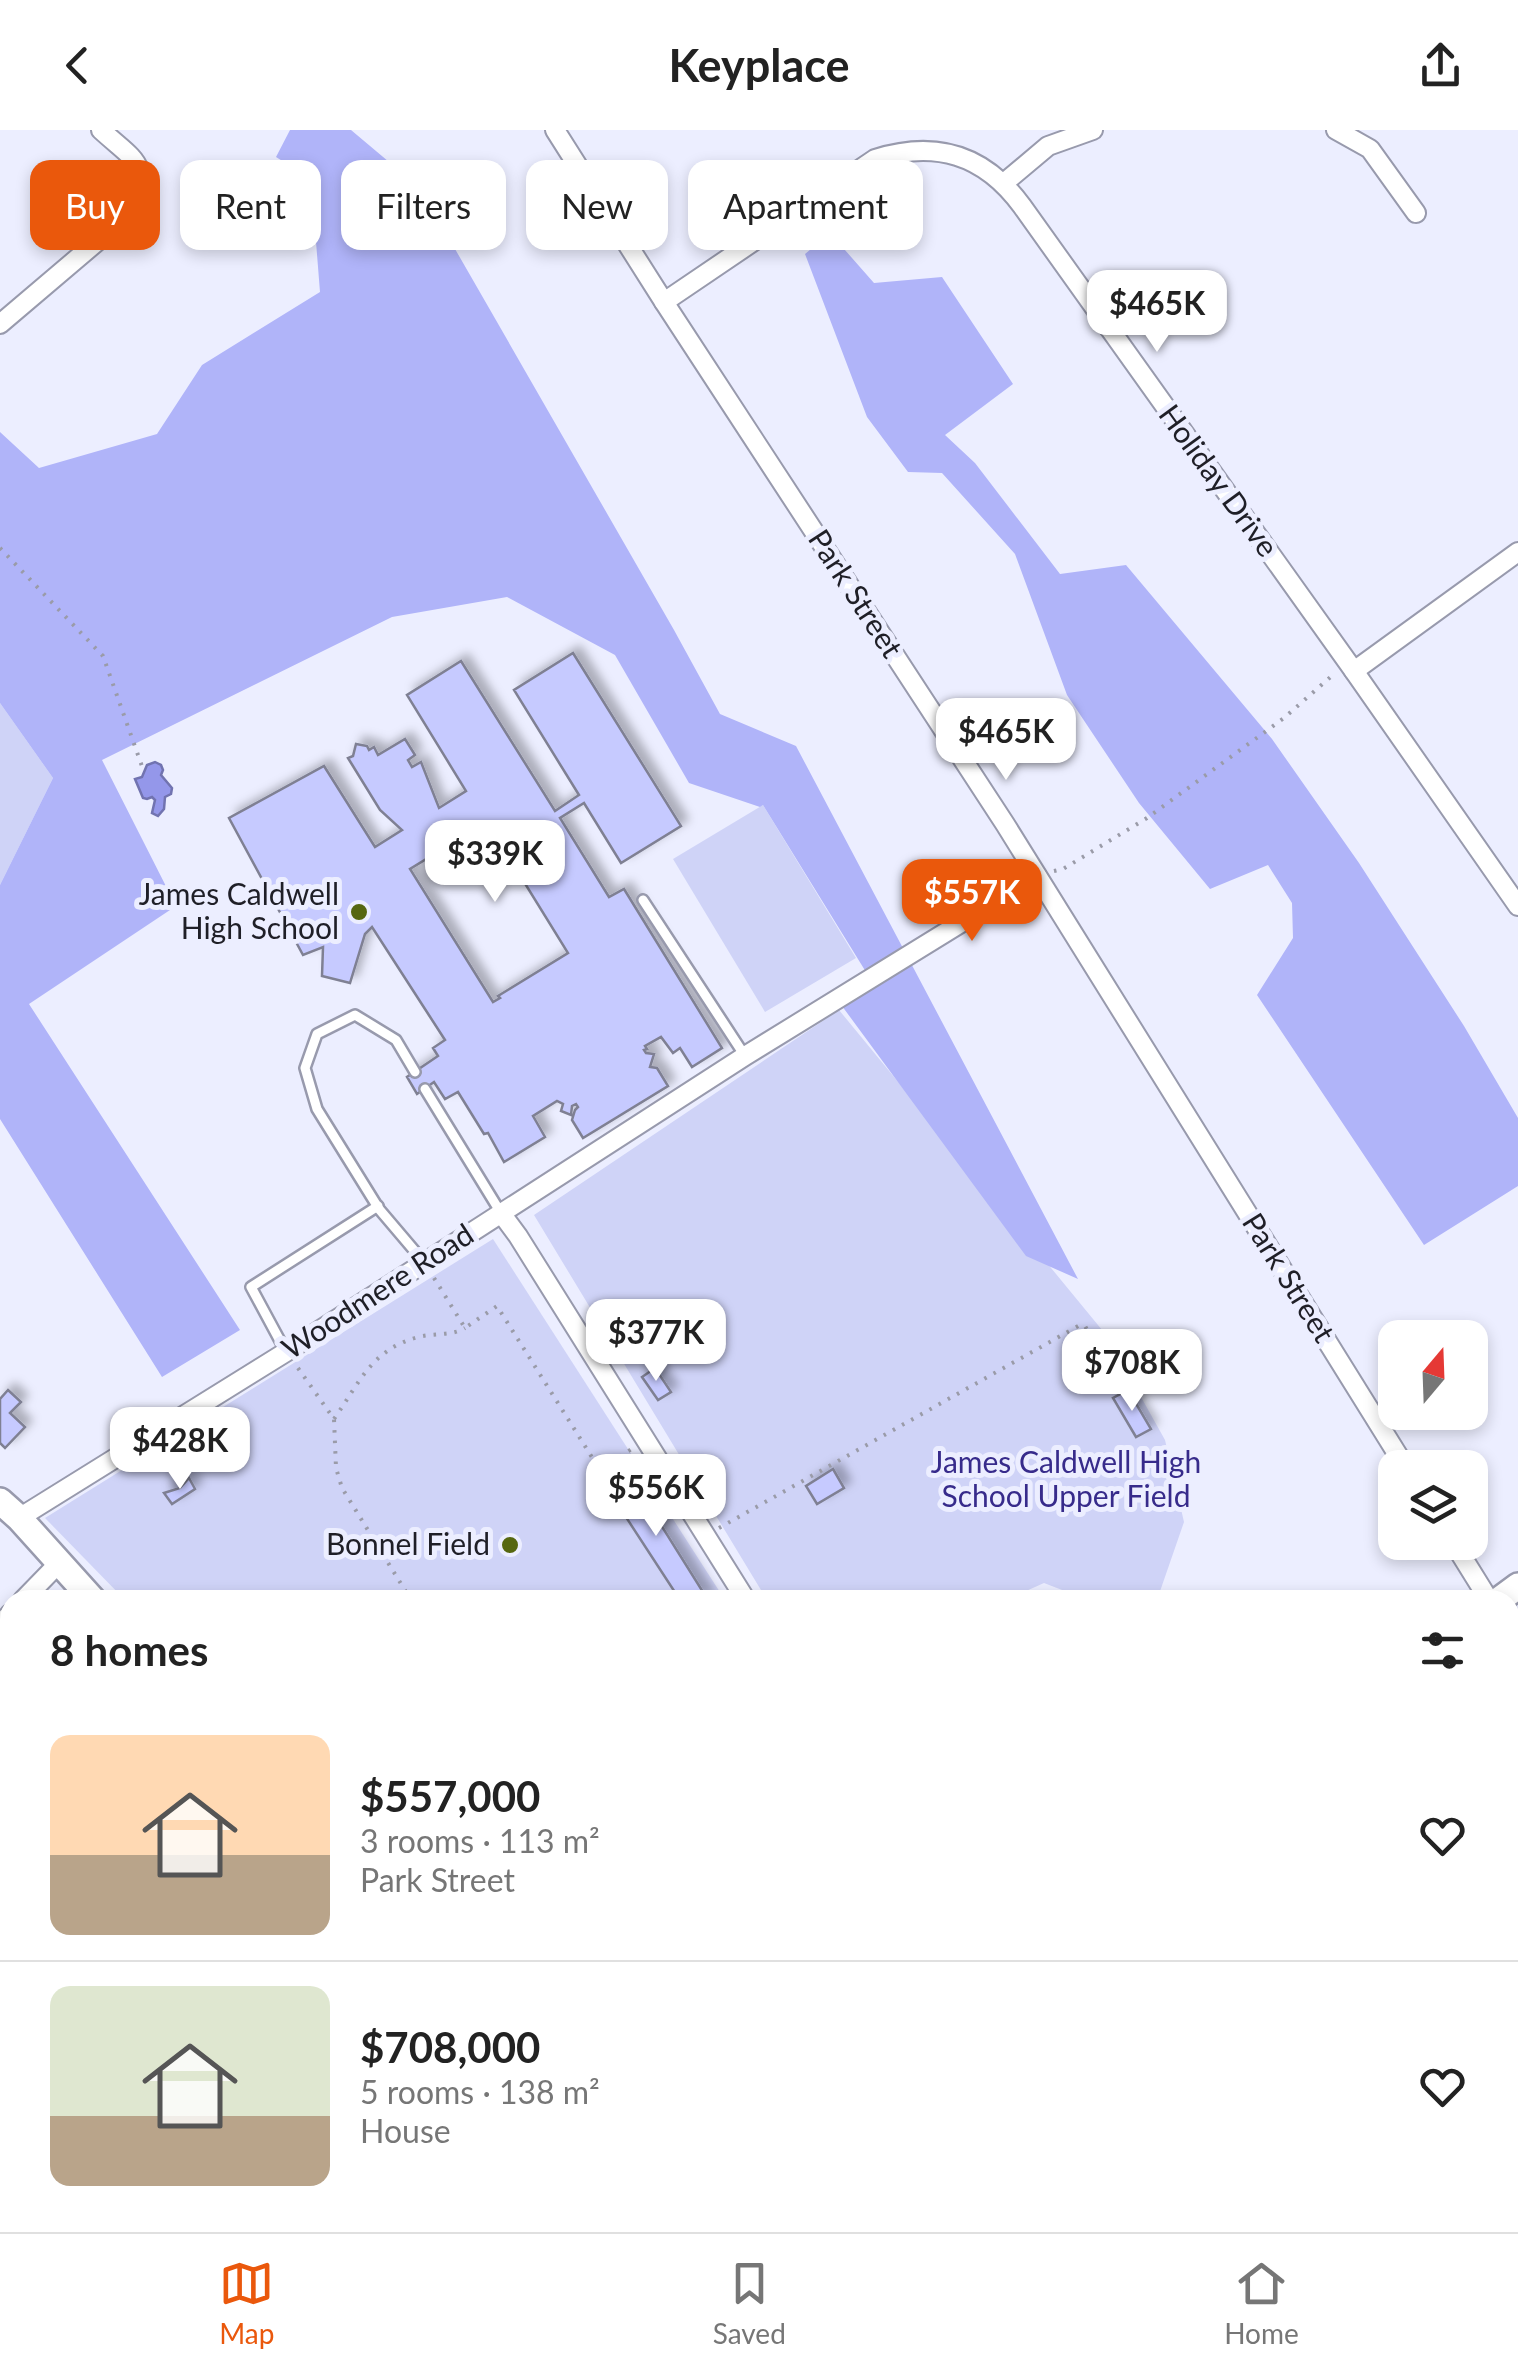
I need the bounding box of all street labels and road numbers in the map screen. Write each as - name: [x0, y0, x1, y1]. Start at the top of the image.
- street label: Holiday Drive: [1152, 397, 1287, 563]
- street label: Park Street: [802, 522, 911, 664]
- street label: Park Street: [1236, 1206, 1344, 1348]
- street label: Woodmere Road: [274, 1215, 479, 1366]

